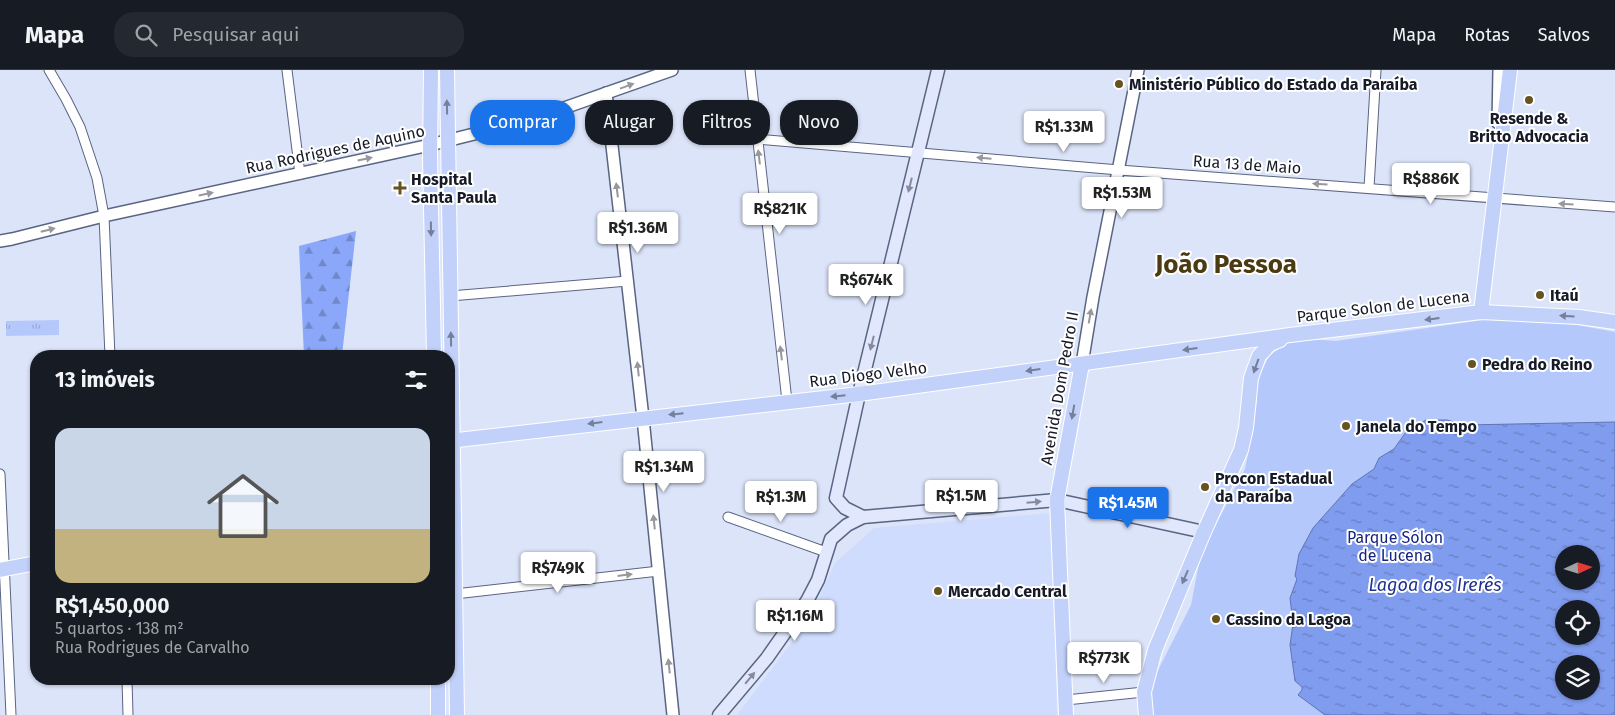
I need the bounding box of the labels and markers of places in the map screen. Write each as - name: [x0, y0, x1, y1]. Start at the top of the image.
- place label: Ministério Público do Estado da Paraíba: [1129, 75, 1418, 94]
- marker: Ministério Público do Estado da Paraíba: [1113, 78, 1125, 90]
- marker: Resende & Britto Advocacia: [1523, 94, 1535, 106]
- place label: Resende & Britto Advocacia: [1469, 109, 1589, 146]
- pin: R$1.33M: [1018, 111, 1110, 153]
- pin: R$886K: [1390, 162, 1472, 205]
- place label: Hospital Santa Paula: [411, 170, 497, 207]
- pin: R$1.53M: [1076, 176, 1168, 219]
- marker: Hospital Santa Paula: [393, 181, 407, 195]
- pin: R$821K: [739, 192, 821, 235]
- pin: R$1.36M: [592, 212, 684, 254]
- pin: R$674K: [825, 264, 907, 306]
- place label: Itaú: [1550, 286, 1579, 305]
- marker: Itaú: [1534, 289, 1546, 301]
- place label: Pedra do Reino: [1482, 355, 1592, 374]
- marker: Pedra do Reino: [1466, 358, 1478, 370]
- place label: Janela do Tempo: [1355, 417, 1477, 436]
- marker: Janela do Tempo: [1340, 420, 1352, 432]
- pin: R$1.34M: [618, 450, 710, 493]
- place label: Procon Estadual da Paraíba: [1215, 469, 1332, 506]
- pin: R$1.3M: [740, 480, 822, 523]
- pin: R$1.5M: [920, 480, 1002, 522]
- marker: Procon Estadual da Paraíba: [1199, 481, 1211, 493]
- pin: R$1.45M: [1082, 486, 1174, 529]
- pin: R$749K: [517, 552, 599, 594]
- place label: Mercado Central: [948, 582, 1067, 601]
- marker: Mercado Central: [932, 585, 944, 597]
- pin: R$1.16M: [749, 600, 841, 642]
- place label: Cassino da Lagoa: [1226, 610, 1351, 629]
- marker: Cassino da Lagoa: [1210, 613, 1222, 625]
- pin: R$773K: [1063, 642, 1145, 684]

